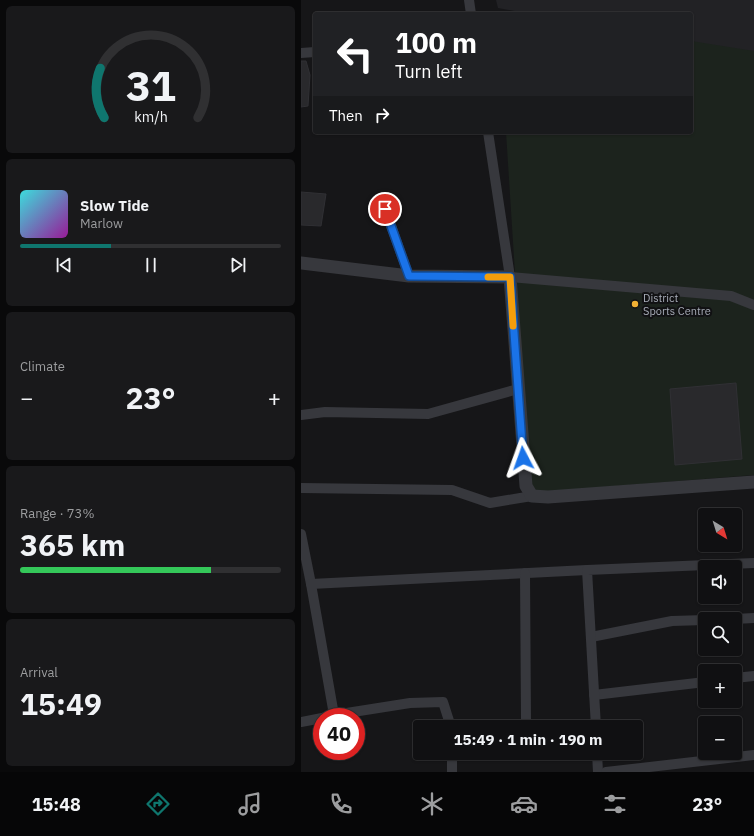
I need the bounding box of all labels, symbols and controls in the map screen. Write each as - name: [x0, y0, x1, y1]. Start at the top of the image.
- text: 100 m: [395, 24, 477, 61]
- icon: left: [329, 28, 381, 80]
- text: 31: [126, 57, 175, 111]
- text: Turn left: [395, 60, 463, 83]
- icon: right: [371, 104, 393, 126]
- text: km/h: [134, 106, 167, 125]
- text: Then: [329, 106, 363, 125]
- pin: [368, 192, 402, 226]
- text: Slow Tide: [80, 196, 149, 215]
- icon: arrive: [374, 198, 396, 220]
- text: Marlow: [80, 215, 123, 232]
- icon: previous: [53, 254, 75, 276]
- icon: pause: [140, 254, 162, 276]
- icon: next: [227, 254, 249, 276]
- place label: District Sports Centre: [643, 291, 711, 318]
- marker: District Sports Centre: [630, 299, 640, 309]
- text: Climate: [20, 358, 65, 375]
- text: 23°: [125, 378, 176, 417]
- text: −: [20, 383, 33, 412]
- text: +: [268, 383, 281, 412]
- position arrow: [502, 437, 544, 479]
- text: Range · 73%: [20, 505, 94, 522]
- north arrow: [698, 508, 742, 552]
- map controls: [698, 508, 742, 760]
- text: 365 km: [20, 525, 125, 564]
- button: sound: [698, 560, 742, 604]
- button: search: [698, 612, 742, 656]
- text: Arrival: [20, 664, 58, 681]
- button: +: [698, 664, 742, 708]
- text: 15:49: [20, 684, 102, 723]
- speed limit sign: 40: [313, 708, 365, 760]
- button: −: [698, 716, 742, 760]
- text: 15:49 · 1 min · 190 m: [454, 730, 602, 749]
- icon: directions: [144, 790, 172, 818]
- icon: music: [236, 790, 264, 818]
- icon: phone: [327, 790, 355, 818]
- icon: climate: [418, 790, 446, 818]
- icon: car: [510, 790, 538, 818]
- icon: filters: [601, 790, 629, 818]
- text: 15:48: [32, 793, 81, 816]
- text: 23°: [692, 793, 722, 816]

